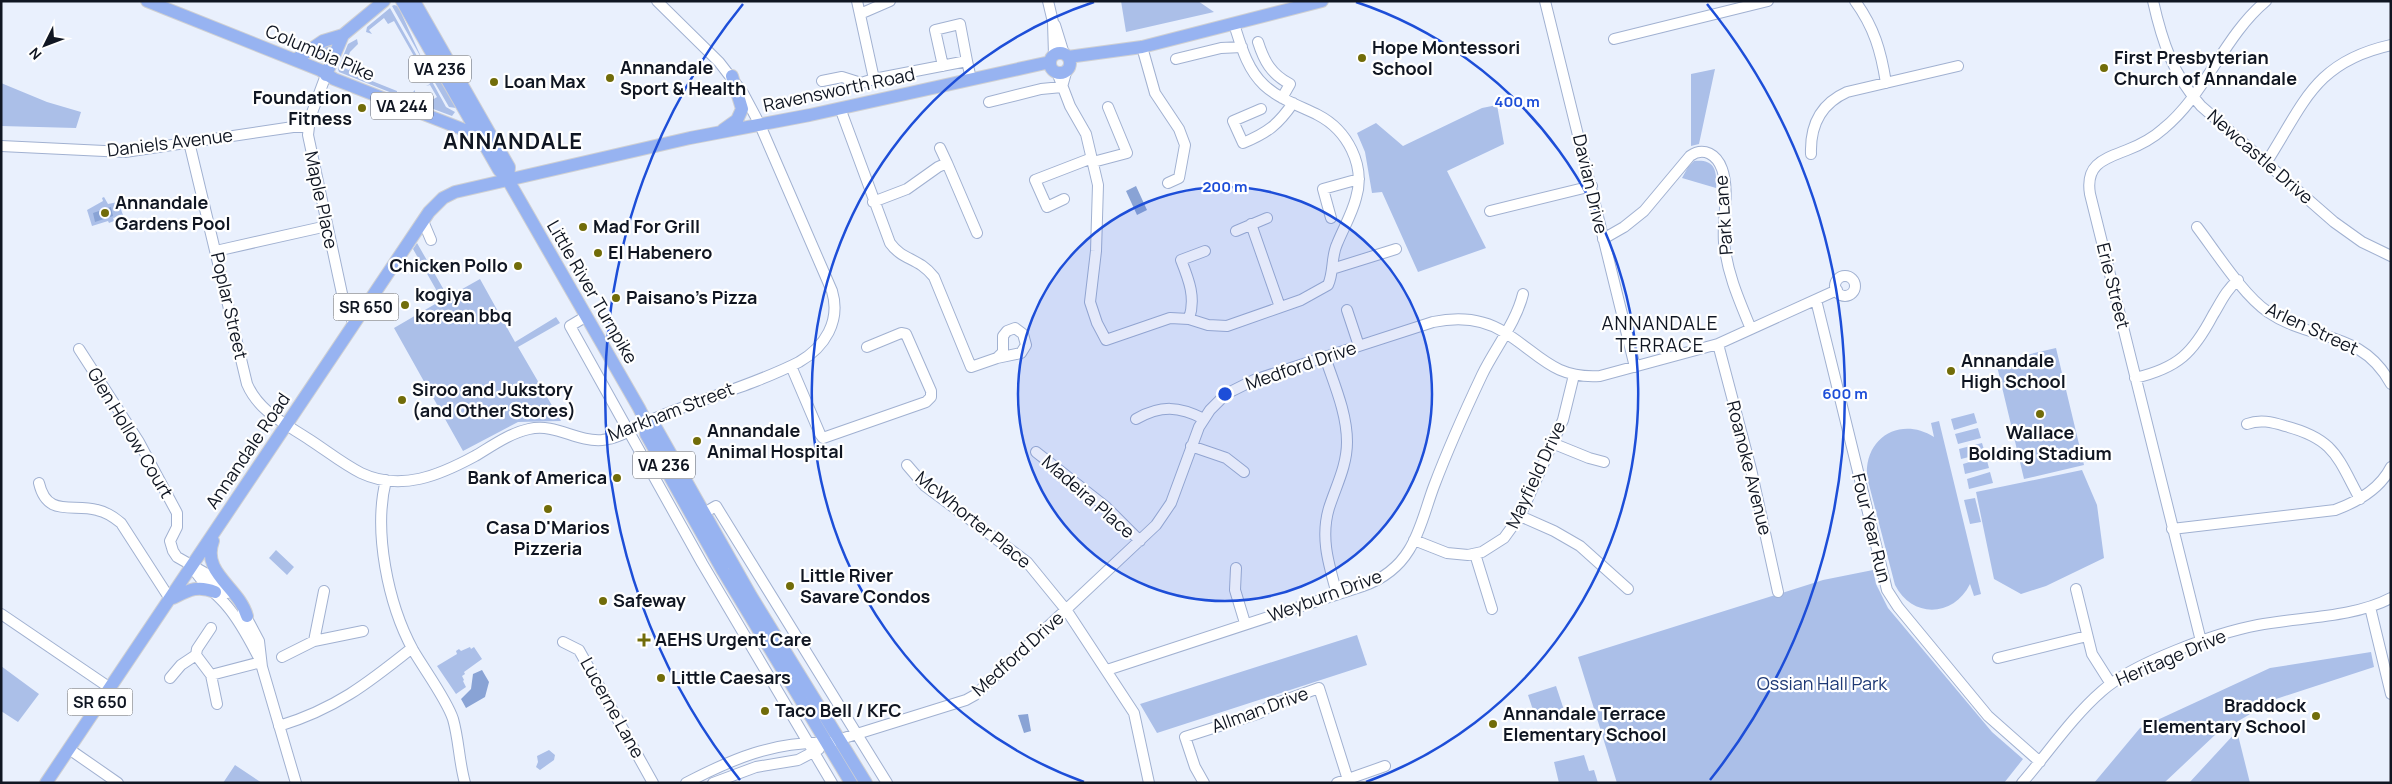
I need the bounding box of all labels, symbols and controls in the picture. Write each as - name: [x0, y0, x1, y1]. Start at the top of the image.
- street label: Columbia Pike: [262, 18, 379, 86]
- north arrow: [20, 20, 70, 70]
- place label: Hope Montessori School: [1372, 35, 1520, 80]
- text: N: [25, 44, 45, 64]
- place label: First Presbyterian Church of Annandale: [2114, 45, 2297, 90]
- marker: Hope Montessori School: [1356, 52, 1368, 64]
- place label: Annandale Sport & Health: [620, 55, 746, 100]
- road number: VA 236: [409, 56, 471, 82]
- street label: Ravensworth Road: [761, 61, 917, 117]
- marker: First Presbyterian Church of Annandale: [2098, 62, 2110, 74]
- place label: Loan Max: [504, 69, 586, 93]
- marker: Annandale Sport & Health: [604, 72, 616, 84]
- marker: Loan Max: [488, 76, 500, 88]
- place label: Foundation Fitness: [253, 85, 352, 130]
- text: 400 m: [1494, 91, 1540, 112]
- road number: VA 244: [371, 92, 433, 120]
- marker: Foundation Fitness: [356, 102, 368, 114]
- street label: Newcastle Drive: [2203, 104, 2319, 209]
- street label: Daniels Avenue: [106, 122, 234, 162]
- district label: ANNANDALE: [443, 126, 583, 156]
- street label: Davian Drive: [1568, 132, 1614, 236]
- street label: Maple Place: [300, 149, 344, 251]
- street label: Park Lane: [1708, 174, 1738, 256]
- text: 200 m: [1202, 176, 1248, 197]
- place label: Annandale Gardens Pool: [115, 190, 230, 235]
- marker: Annandale Gardens Pool: [99, 207, 111, 219]
- place label: Mad For Grill: [593, 214, 700, 238]
- street label: Little River Turnpike: [542, 215, 644, 368]
- marker: Mad For Grill: [577, 221, 589, 233]
- place label: El Habenero: [608, 240, 712, 264]
- street label: Erie Street: [2092, 240, 2136, 331]
- marker: El Habenero: [592, 247, 604, 259]
- street label: Poplar Street: [206, 250, 254, 362]
- place label: Chicken Pollo: [389, 253, 508, 277]
- marker: Chicken Pollo: [512, 260, 524, 272]
- place label: kogiya korean bbq: [415, 282, 512, 327]
- place label: Paisano's Pizza: [626, 285, 757, 309]
- marker: Paisano's Pizza: [610, 292, 622, 304]
- road number: SR 650: [334, 294, 398, 320]
- street label: Arlen Street: [2262, 296, 2363, 360]
- marker: kogiya korean bbq: [399, 299, 411, 311]
- district label: ANNANDALE TERRACE: [1601, 310, 1719, 358]
- street label: Medford Drive: [1242, 335, 1359, 395]
- place label: Annandale High School: [1961, 348, 2066, 393]
- street label: Glen Hollow Court: [82, 363, 179, 502]
- marker: Annandale High School: [1945, 365, 1957, 377]
- street label: Markham Street: [604, 376, 737, 446]
- place label: Siroo and Jukstory (and Other Stores): [412, 377, 576, 422]
- text: 600 m: [1822, 383, 1868, 404]
- centre of rings: [1216, 385, 1234, 403]
- street label: Annandale Road: [199, 388, 295, 513]
- marker: Siroo and Jukstory (and Other Stores): [396, 394, 408, 406]
- street label: Roanoke Avenue: [1722, 398, 1778, 538]
- marker: Wallace Bolding Stadium: [2034, 408, 2046, 420]
- street label: Mayfield Drive: [1500, 417, 1570, 532]
- place label: Annandale Animal Hospital: [707, 418, 844, 463]
- place label: Wallace Bolding Stadium: [1968, 420, 2112, 465]
- marker: Annandale Animal Hospital: [691, 435, 703, 447]
- street label: Madeira Place: [1037, 449, 1140, 543]
- road number: VA 236: [633, 452, 695, 478]
- place label: Bank of America: [467, 465, 607, 489]
- street label: McWhorter Place: [911, 465, 1036, 573]
- street label: Four Year Run: [1847, 471, 1897, 585]
- marker: Bank of America: [611, 472, 623, 484]
- marker: Casa D'Marios Pizzeria: [542, 503, 554, 515]
- place label: Casa D'Marios Pizzeria: [486, 515, 610, 560]
- place label: Little River Savare Condos: [800, 563, 931, 608]
- street label: Weyburn Drive: [1264, 563, 1385, 627]
- marker: Little River Savare Condos: [784, 580, 796, 592]
- place label: Safeway: [613, 588, 686, 612]
- marker: Safeway: [597, 595, 609, 607]
- street label: Medford Drive: [966, 606, 1068, 701]
- street label: Heritage Drive: [2112, 623, 2229, 691]
- place label: AEHS Urgent Care: [655, 627, 812, 651]
- marker: AEHS Urgent Care: [637, 633, 651, 647]
- street label: Lucerne Lane: [575, 653, 650, 762]
- place label: Little Caesars: [671, 665, 791, 689]
- park label: Ossian Hall Park: [1757, 671, 1888, 695]
- marker: Little Caesars: [655, 672, 667, 684]
- street label: Allman Drive: [1208, 680, 1311, 738]
- road number: SR 650: [68, 689, 132, 716]
- place label: Braddock Elementary School: [2143, 693, 2307, 738]
- place label: Taco Bell / KFC: [775, 698, 902, 722]
- place label: Annandale Terrace Elementary School: [1503, 701, 1666, 746]
- marker: Taco Bell / KFC: [759, 705, 771, 717]
- marker: Braddock Elementary School: [2310, 710, 2322, 722]
- marker: Annandale Terrace Elementary School: [1487, 718, 1499, 730]

